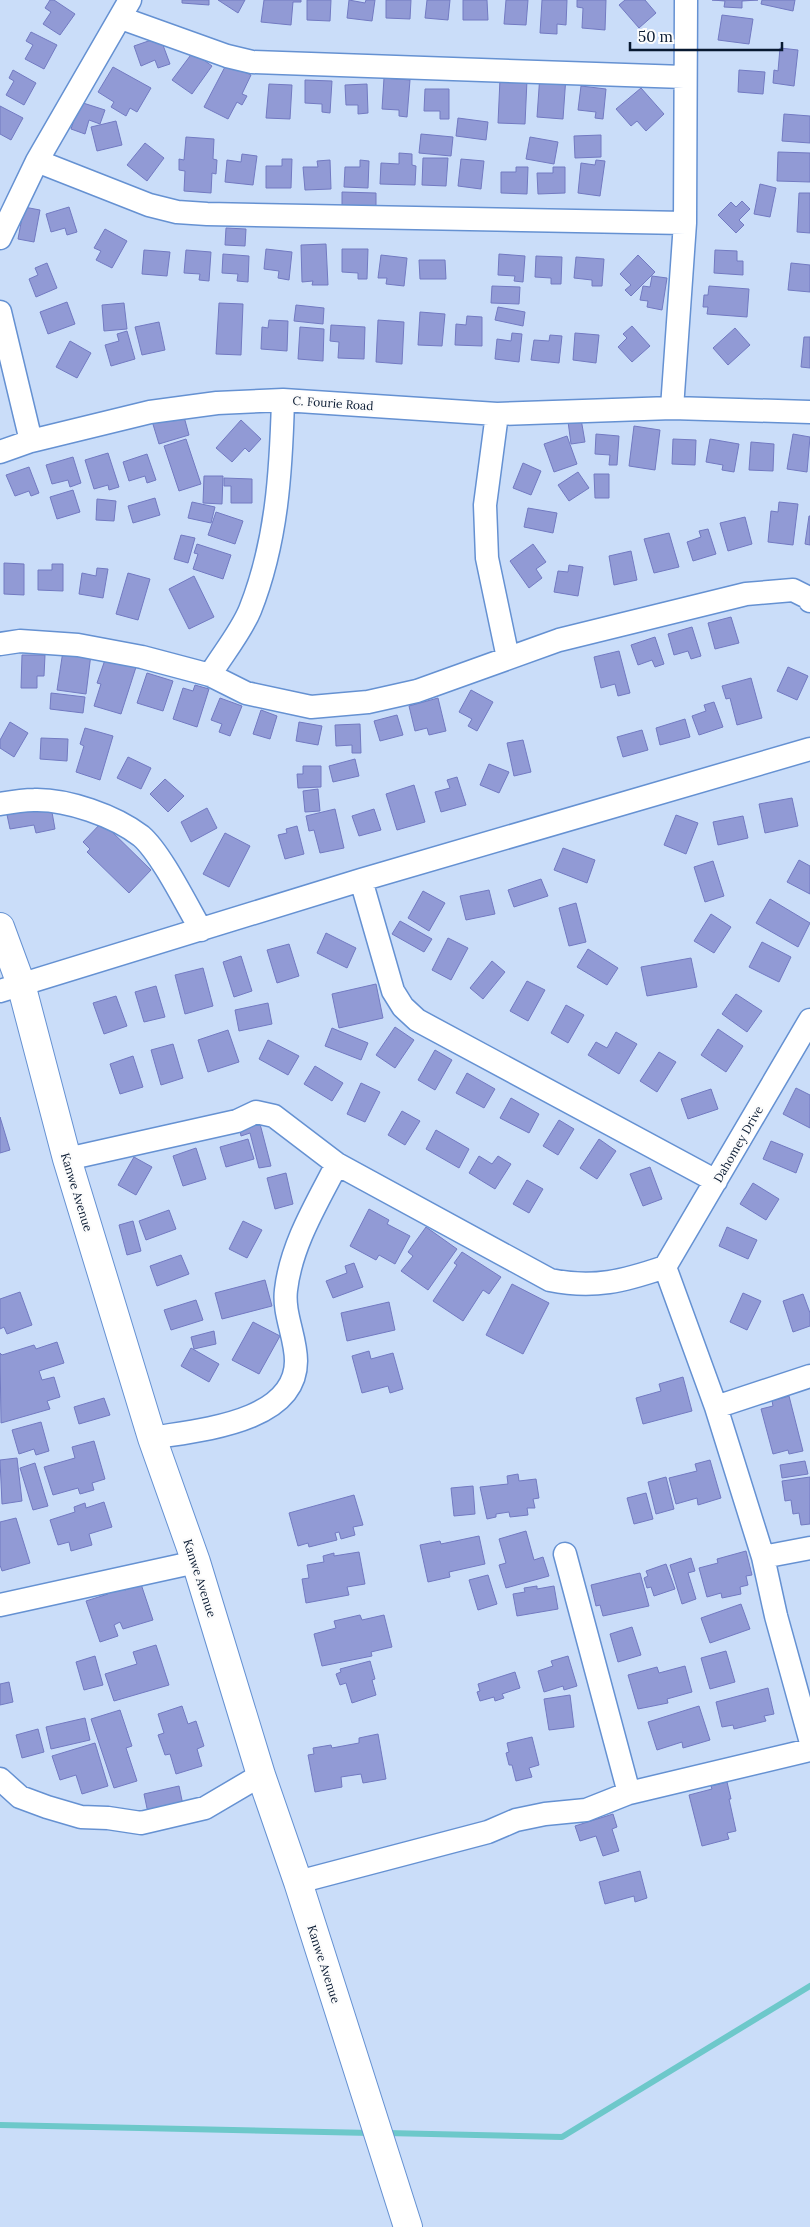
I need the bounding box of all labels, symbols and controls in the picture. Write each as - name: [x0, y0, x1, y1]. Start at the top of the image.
- scale bar: [630, 20, 782, 52]
- text: 50 m: [638, 27, 673, 46]
- street label: C. Fourie Road: [292, 393, 374, 413]
- street label: Dahomey Drive: [710, 1103, 766, 1185]
- street label: Kanwe Avenue: [58, 1151, 96, 1234]
- street label: Kanwe Avenue: [180, 1537, 220, 1619]
- street label: Kanwe Avenue: [304, 1923, 344, 2005]

